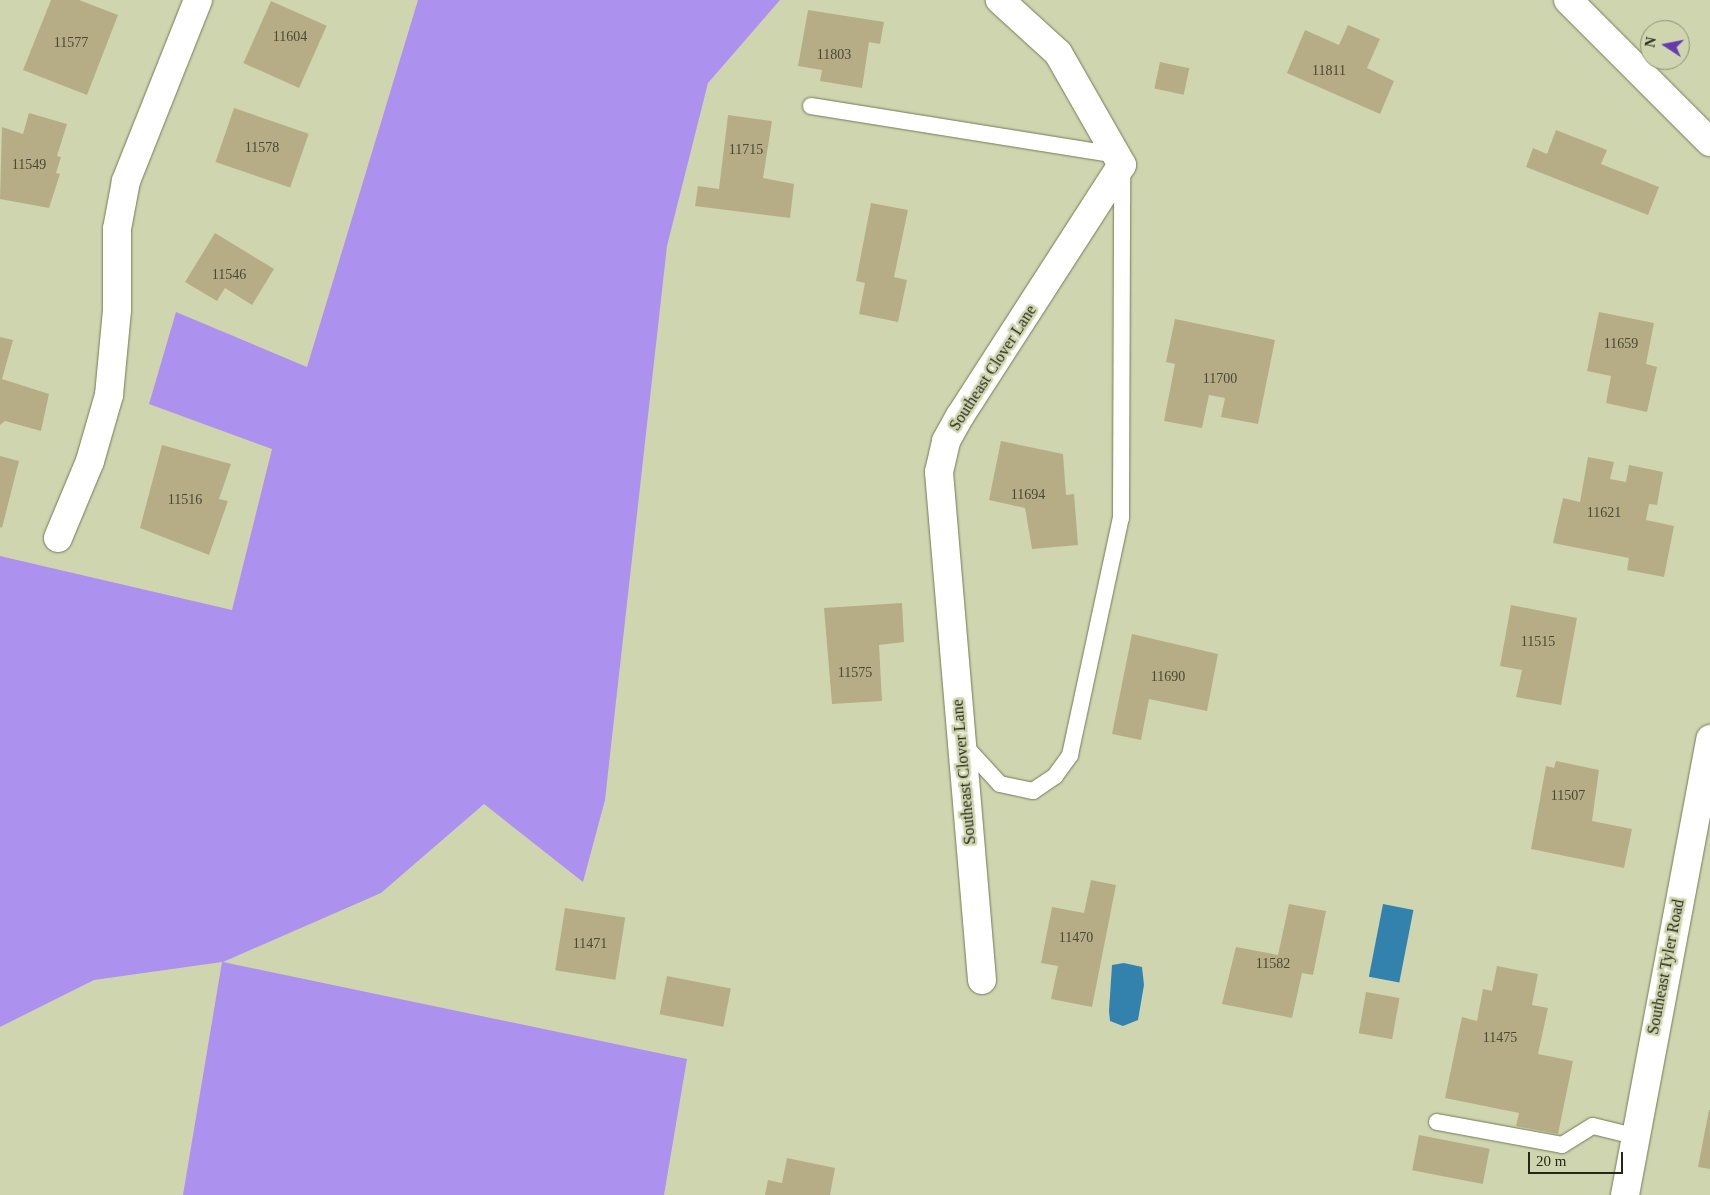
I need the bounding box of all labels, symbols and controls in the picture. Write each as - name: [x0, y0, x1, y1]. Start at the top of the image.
- north arrow: [1640, 20, 1690, 70]
- house number: 11604: [273, 29, 307, 45]
- house number: 11577: [54, 35, 88, 51]
- text: N: [1642, 36, 1659, 49]
- house number: 11803: [817, 47, 851, 63]
- house number: 11811: [1312, 63, 1346, 79]
- house number: 11578: [245, 140, 279, 156]
- house number: 11715: [729, 142, 763, 158]
- house number: 11549: [12, 157, 46, 173]
- house number: 11546: [212, 267, 246, 283]
- street label: Southeast Clover Lane: [945, 302, 1041, 434]
- house number: 11659: [1604, 336, 1638, 352]
- house number: 11700: [1203, 371, 1237, 387]
- house number: 11694: [1011, 487, 1045, 503]
- house number: 11516: [168, 492, 202, 508]
- house number: 11621: [1587, 505, 1621, 521]
- house number: 11515: [1521, 634, 1555, 650]
- house number: 11575: [838, 665, 872, 681]
- house number: 11690: [1151, 669, 1185, 685]
- street label: Southeast Clover Lane: [948, 699, 980, 845]
- house number: 11507: [1551, 788, 1585, 804]
- street label: Southeast Tyler Road: [1643, 898, 1689, 1036]
- house number: 11470: [1059, 930, 1093, 946]
- house number: 11471: [573, 936, 607, 952]
- house number: 11582: [1256, 956, 1290, 972]
- house number: 11475: [1483, 1030, 1517, 1046]
- scale bar: [1530, 1142, 1625, 1174]
- text: 20 m: [1536, 1153, 1566, 1169]

